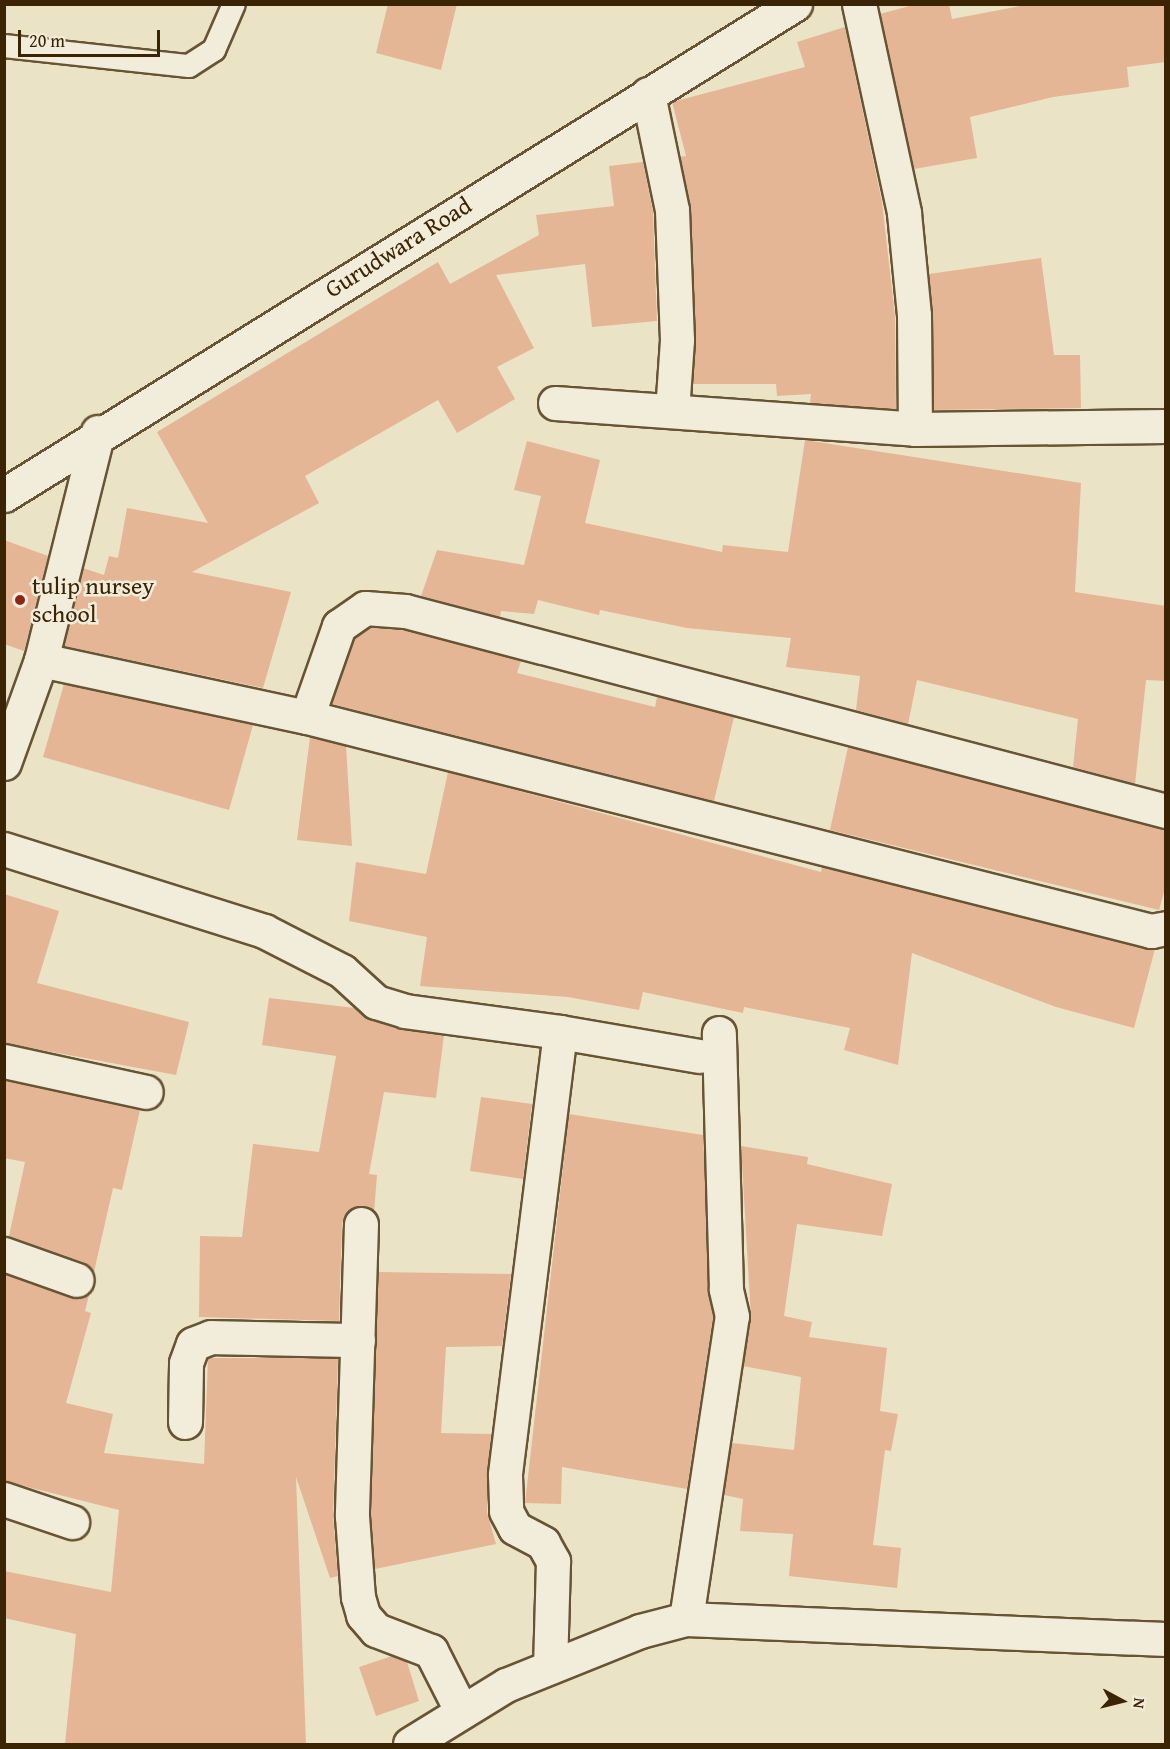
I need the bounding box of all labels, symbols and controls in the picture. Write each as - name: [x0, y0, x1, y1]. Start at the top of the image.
- scale bar: [21, 18, 164, 56]
- text: 20 m: [29, 27, 65, 54]
- street label: Gurudwara Road: [319, 190, 477, 304]
- place label: tulip nursey school: [32, 572, 154, 628]
- marker: tulip nursey school: [13, 593, 27, 607]
- north arrow: [1092, 1671, 1152, 1731]
- text: N: [1127, 1696, 1152, 1710]

